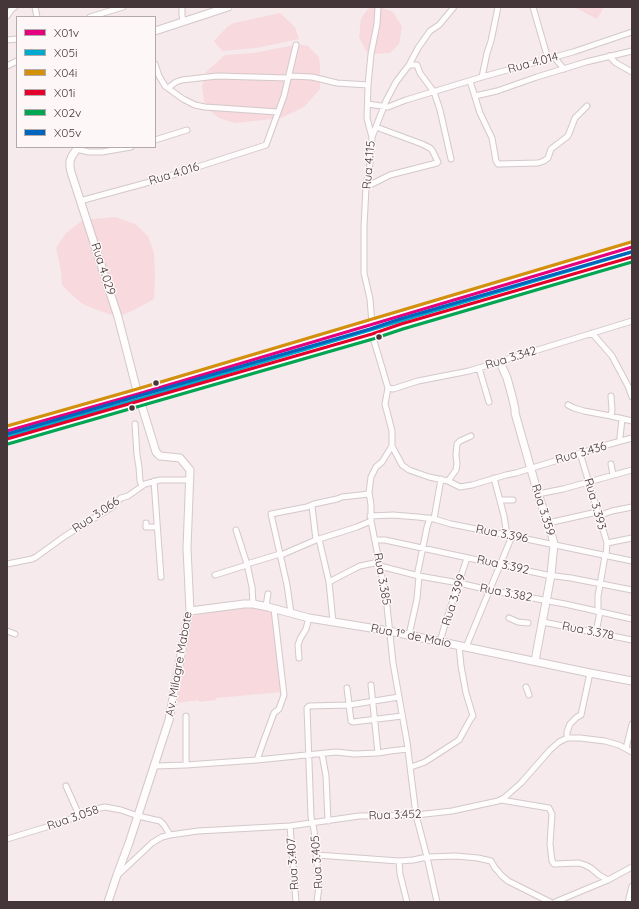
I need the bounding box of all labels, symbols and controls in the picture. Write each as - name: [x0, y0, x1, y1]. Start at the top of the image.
- legend: [16, 16, 156, 148]
- text: X01v: [54, 25, 79, 40]
- text: X05i: [54, 45, 78, 60]
- street label: Rua 4.014: [506, 49, 560, 77]
- text: X04i: [54, 65, 77, 80]
- text: X01i: [54, 85, 75, 100]
- text: X02v: [54, 105, 81, 120]
- text: X05v: [54, 125, 81, 140]
- street label: Rua 4.115: [360, 140, 378, 190]
- street label: Rua 4.016: [147, 160, 201, 188]
- street label: Rua 4.029: [88, 241, 118, 297]
- unlabelled marker: [374, 332, 384, 342]
- street label: Rua 3.342: [484, 343, 538, 373]
- unlabelled marker: [151, 378, 161, 388]
- unlabelled marker: [127, 403, 137, 413]
- street label: Rua 3.436: [554, 439, 608, 467]
- street label: Rua 3.393: [581, 477, 609, 531]
- street label: Rua 3.359: [528, 482, 558, 538]
- street label: Rua 3.066: [70, 494, 122, 536]
- street label: Rua 3.396: [475, 522, 529, 546]
- street label: Rua 3.385: [370, 552, 394, 606]
- street label: Rua 3.392: [475, 552, 531, 578]
- street label: Rua 3.399: [439, 572, 469, 628]
- street label: Rua 3.382: [479, 581, 533, 605]
- street label: Av. Milagre Mabote: [163, 610, 195, 718]
- street label: Rua 3.378: [561, 619, 615, 643]
- street label: Rua 1º de Maio: [370, 621, 452, 651]
- street label: Rua 3.058: [45, 802, 101, 834]
- street label: Rua 3.452: [368, 807, 422, 823]
- street label: Rua 3.405: [308, 835, 326, 889]
- street label: Rua 3.407: [284, 837, 302, 891]

